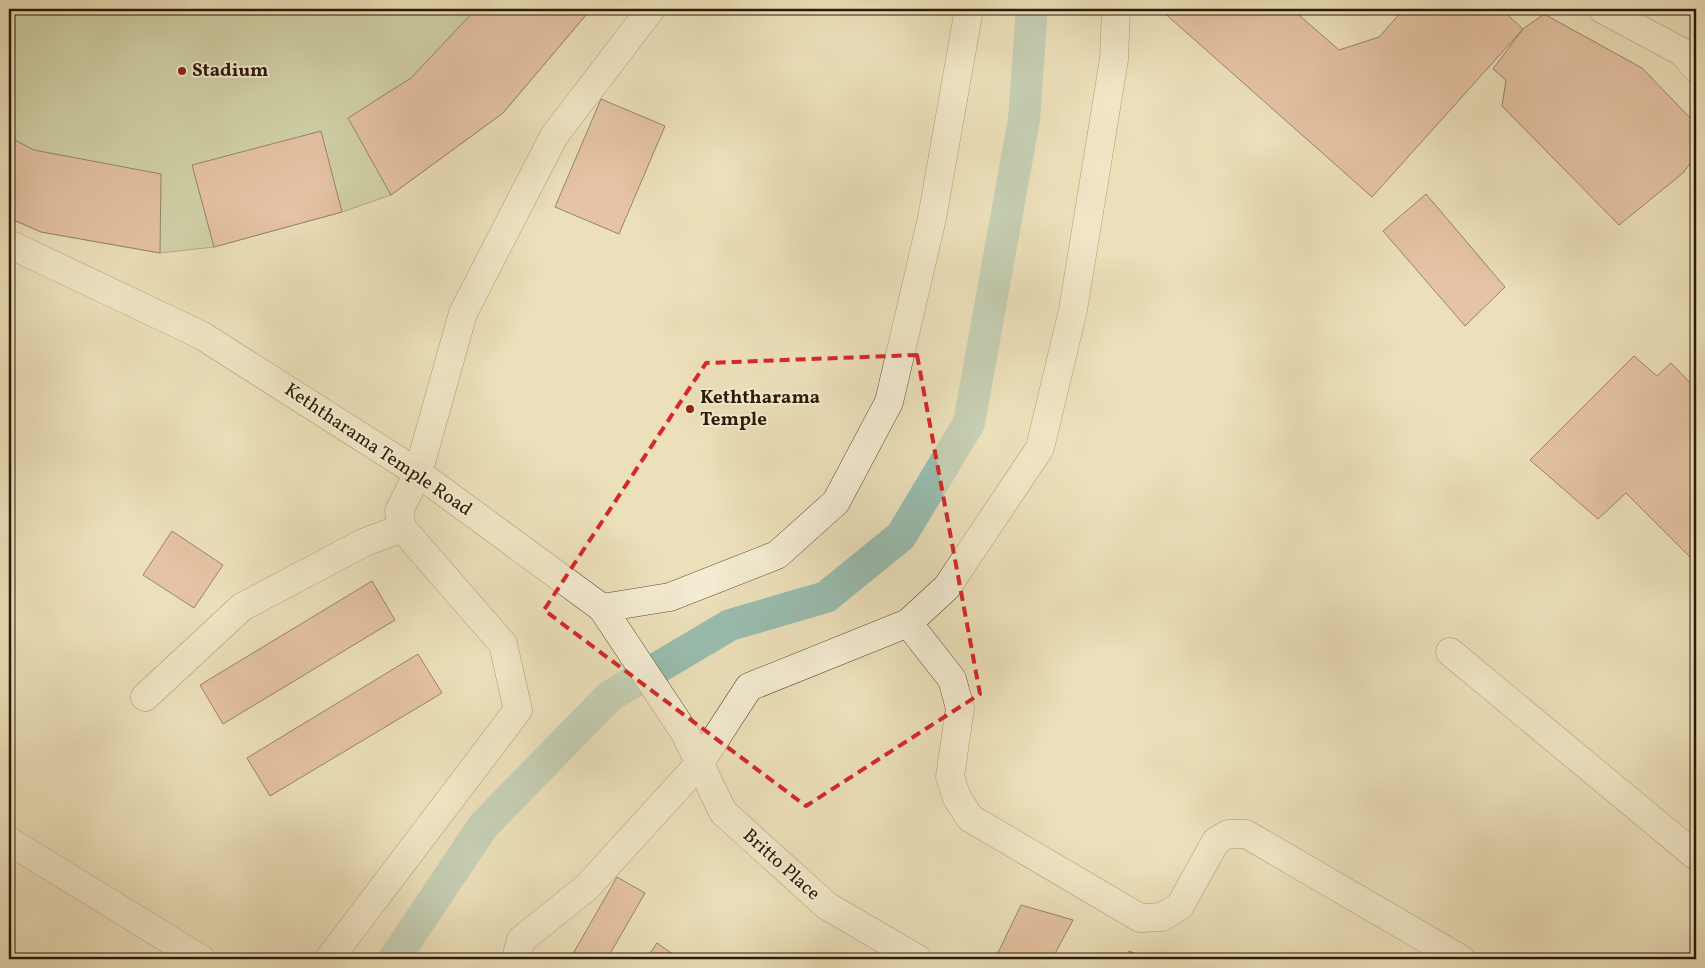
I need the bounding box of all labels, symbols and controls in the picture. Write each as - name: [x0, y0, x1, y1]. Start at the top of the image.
- place label: Stadium: [192, 58, 268, 84]
- marker: Stadium: [176, 65, 188, 77]
- street label: Keththarama Temple Road: [279, 377, 477, 523]
- place label: Keththarama Temple: [700, 385, 820, 433]
- marker: Keththarama Temple: [684, 403, 696, 415]
- street label: Britto Place: [737, 823, 825, 907]

